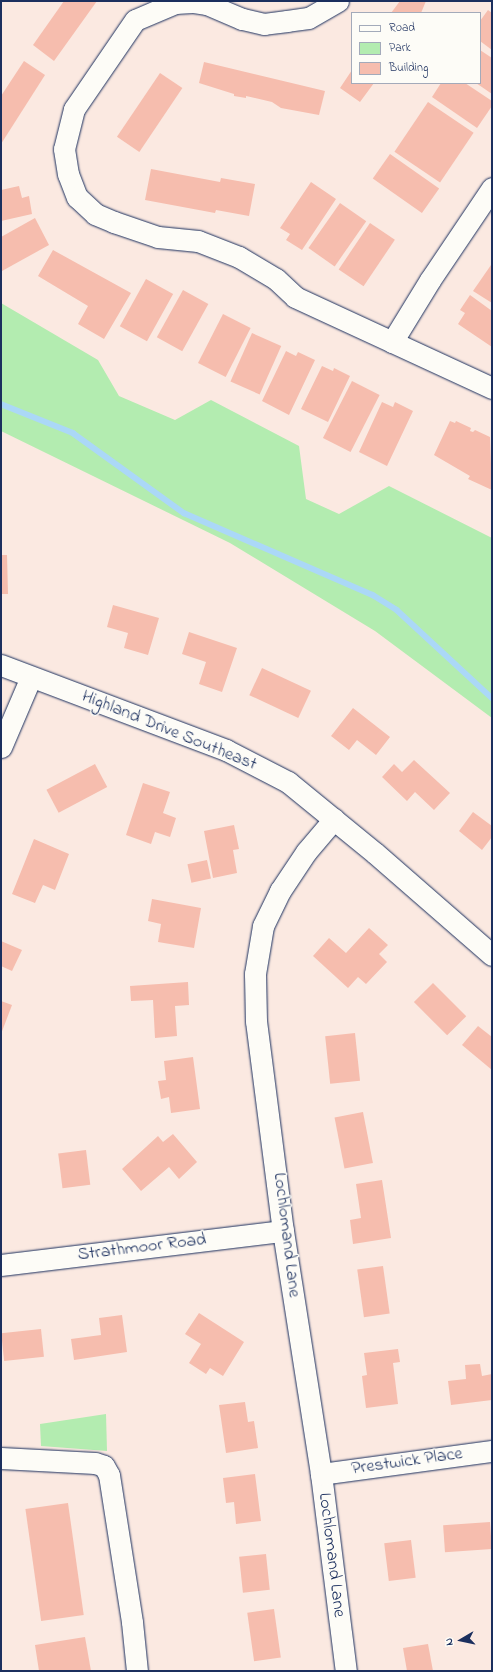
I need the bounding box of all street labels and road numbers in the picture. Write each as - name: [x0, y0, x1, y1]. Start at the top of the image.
- street label: Highland Drive Southeast: [78, 686, 260, 776]
- street label: Lochlomand Lane: [268, 1171, 304, 1299]
- street label: Strathmoor Road: [76, 1229, 208, 1267]
- street label: Prestwick Place: [350, 1444, 464, 1480]
- street label: Lochlomand Lane: [313, 1491, 349, 1619]

